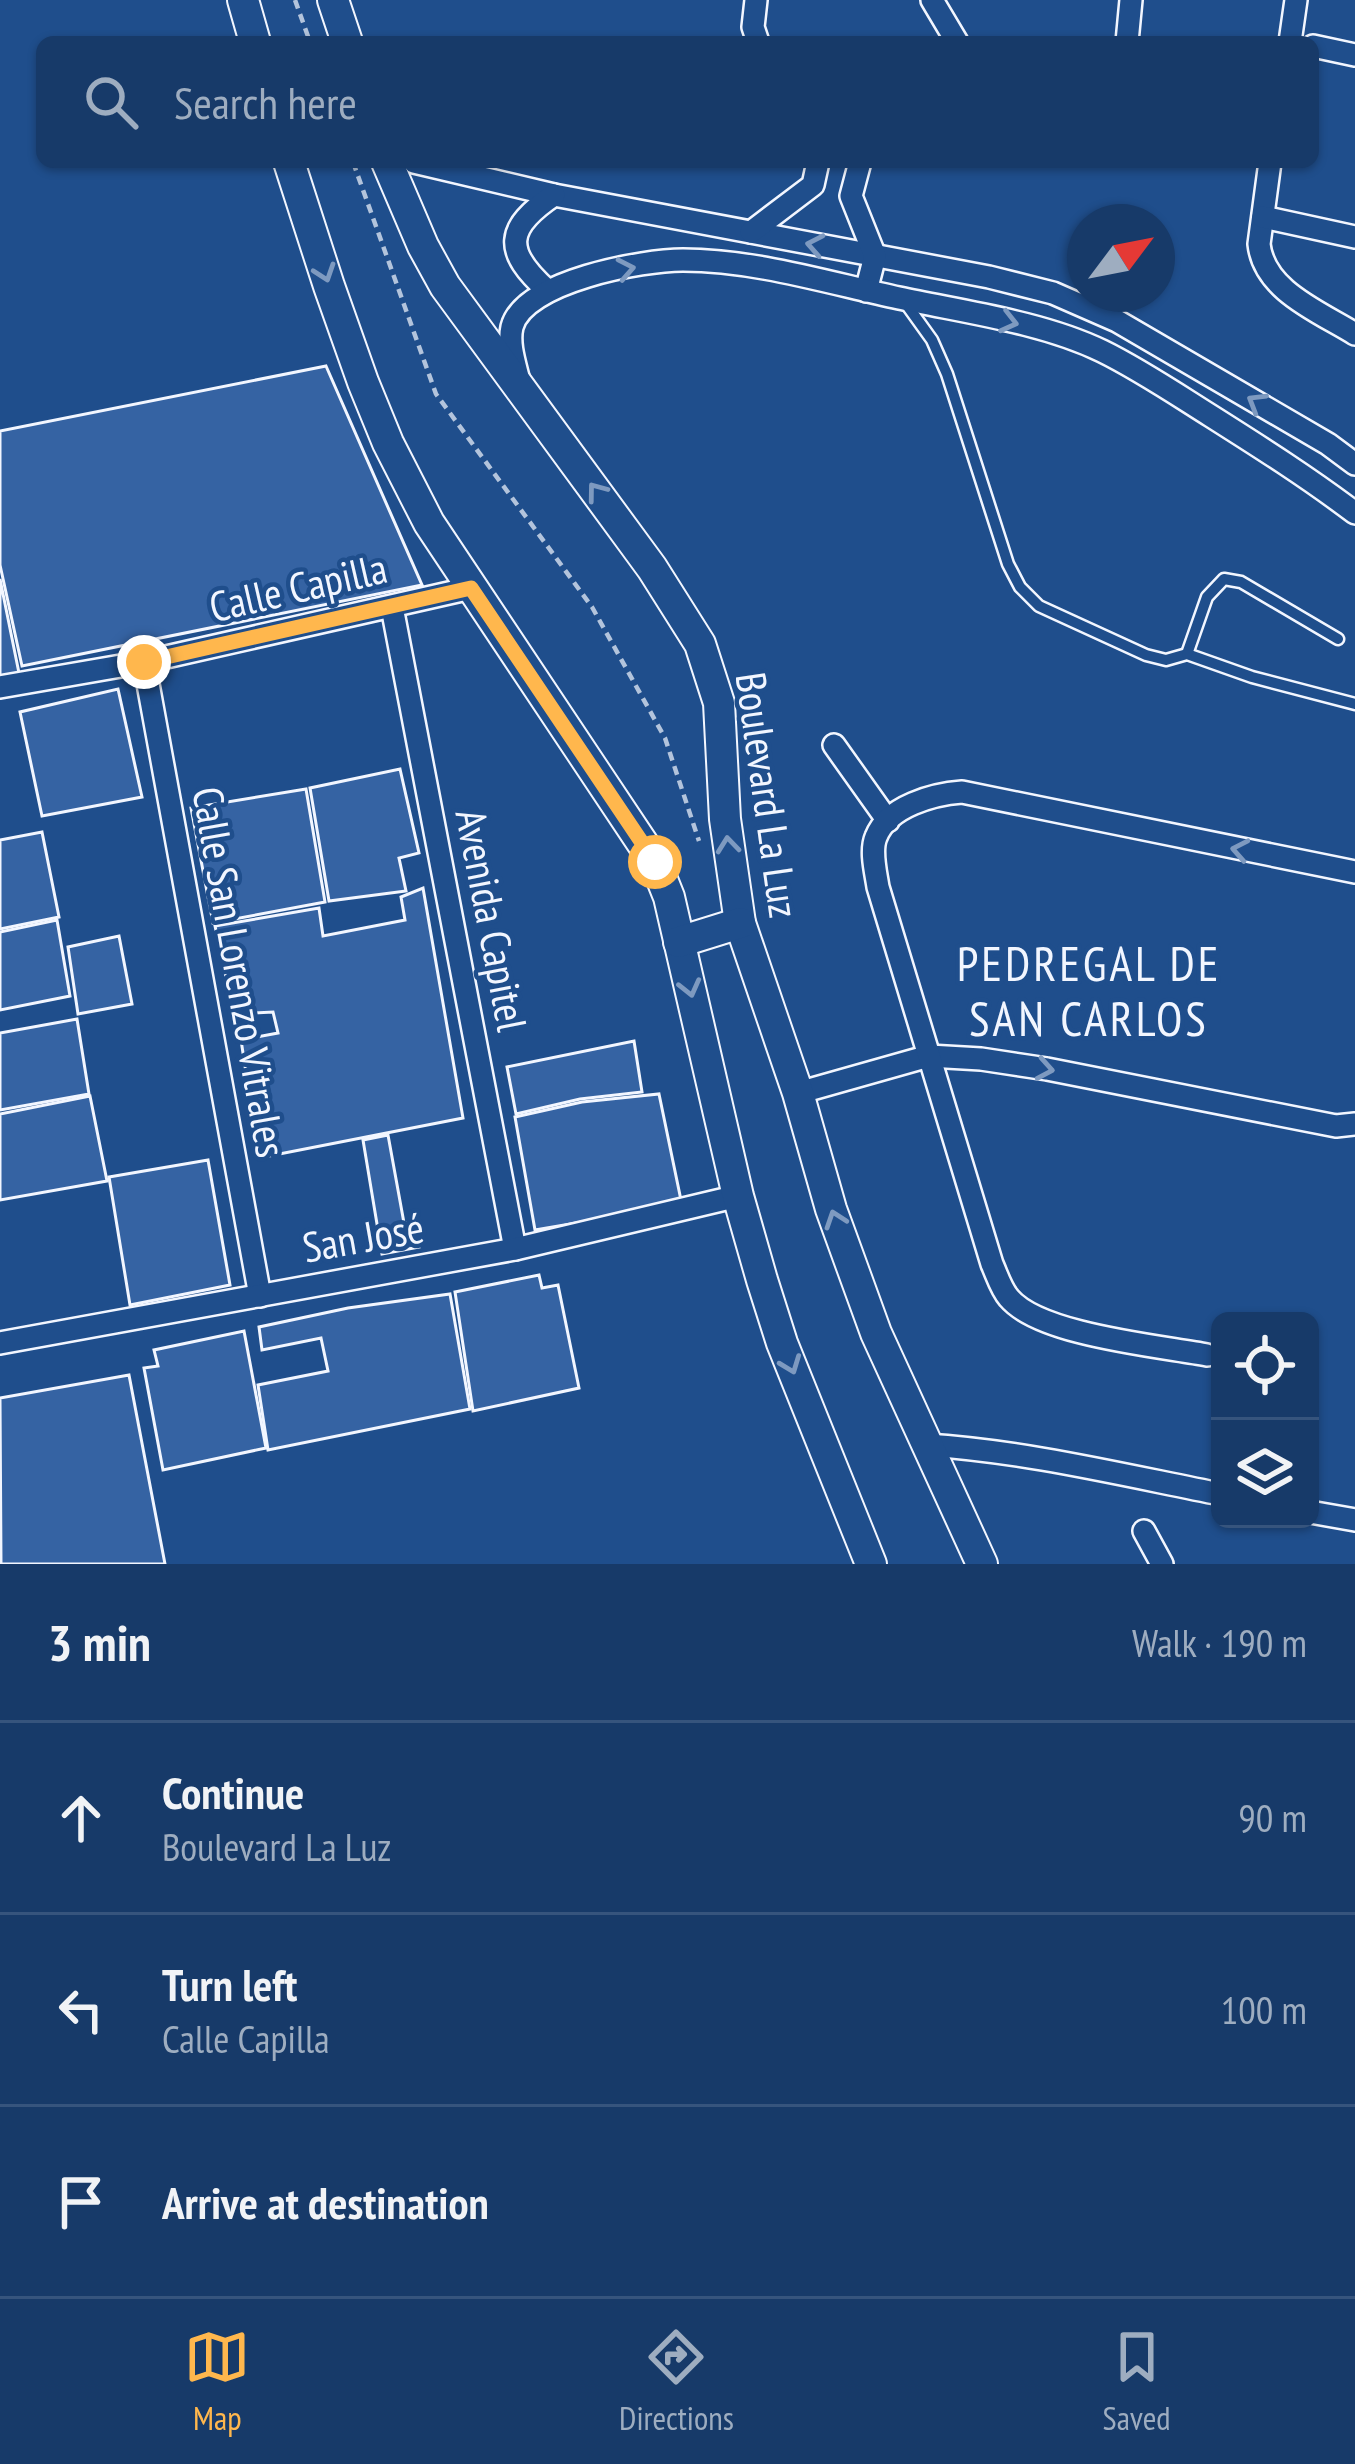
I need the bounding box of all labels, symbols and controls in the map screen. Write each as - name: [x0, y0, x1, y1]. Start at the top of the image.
- search box: [36, 36, 1319, 168]
- icon: search: [78, 69, 144, 135]
- text: Search here: [174, 73, 357, 131]
- north arrow: [1067, 204, 1175, 312]
- one-way arrow: [805, 233, 825, 259]
- one-way arrow: [616, 257, 636, 282]
- one-way arrow: [310, 262, 335, 283]
- one-way arrow: [998, 308, 1019, 333]
- one-way arrow: [1247, 394, 1269, 416]
- one-way arrow: [589, 483, 610, 505]
- street label: Calle Capilla: [204, 540, 392, 634]
- route end: [117, 635, 171, 689]
- street label: Boulevard La Luz: [724, 669, 812, 921]
- street label: Calle San Lorenzo Vitrales: [180, 783, 300, 1161]
- street label: Avenida Capitel: [444, 804, 540, 1036]
- route start: [628, 835, 682, 889]
- one-way arrow: [716, 835, 741, 854]
- one-way arrow: [1230, 838, 1250, 864]
- district label: PEDREGAL DE SAN CARLOS: [957, 932, 1221, 1049]
- one-way arrow: [676, 978, 701, 998]
- one-way arrow: [1034, 1055, 1054, 1081]
- street label: San José: [298, 1199, 428, 1275]
- one-way arrow: [825, 1209, 850, 1230]
- map controls: [1211, 1312, 1319, 1528]
- button: locate: [1211, 1312, 1319, 1420]
- one-way arrow: [776, 1353, 801, 1374]
- button: layers: [1211, 1420, 1319, 1528]
- text: 3 min: [48, 1609, 151, 1675]
- text: Walk · 190 m: [1132, 1617, 1307, 1668]
- text: Continue: [162, 1763, 304, 1821]
- icon: ahead: [48, 1785, 114, 1851]
- text: 90 m: [1238, 1792, 1307, 1843]
- text: Boulevard La Luz: [162, 1821, 391, 1872]
- text: Turn left: [162, 1955, 297, 2013]
- icon: left: [48, 1977, 114, 2043]
- text: 100 m: [1221, 1984, 1307, 2035]
- text: Calle Capilla: [162, 2013, 330, 2064]
- icon: arrive: [48, 2169, 114, 2235]
- text: Arrive at destination: [162, 2173, 489, 2231]
- tab: Map: [184, 2324, 250, 2439]
- tab: Directions: [619, 2324, 734, 2439]
- tab: Saved: [1103, 2324, 1171, 2439]

